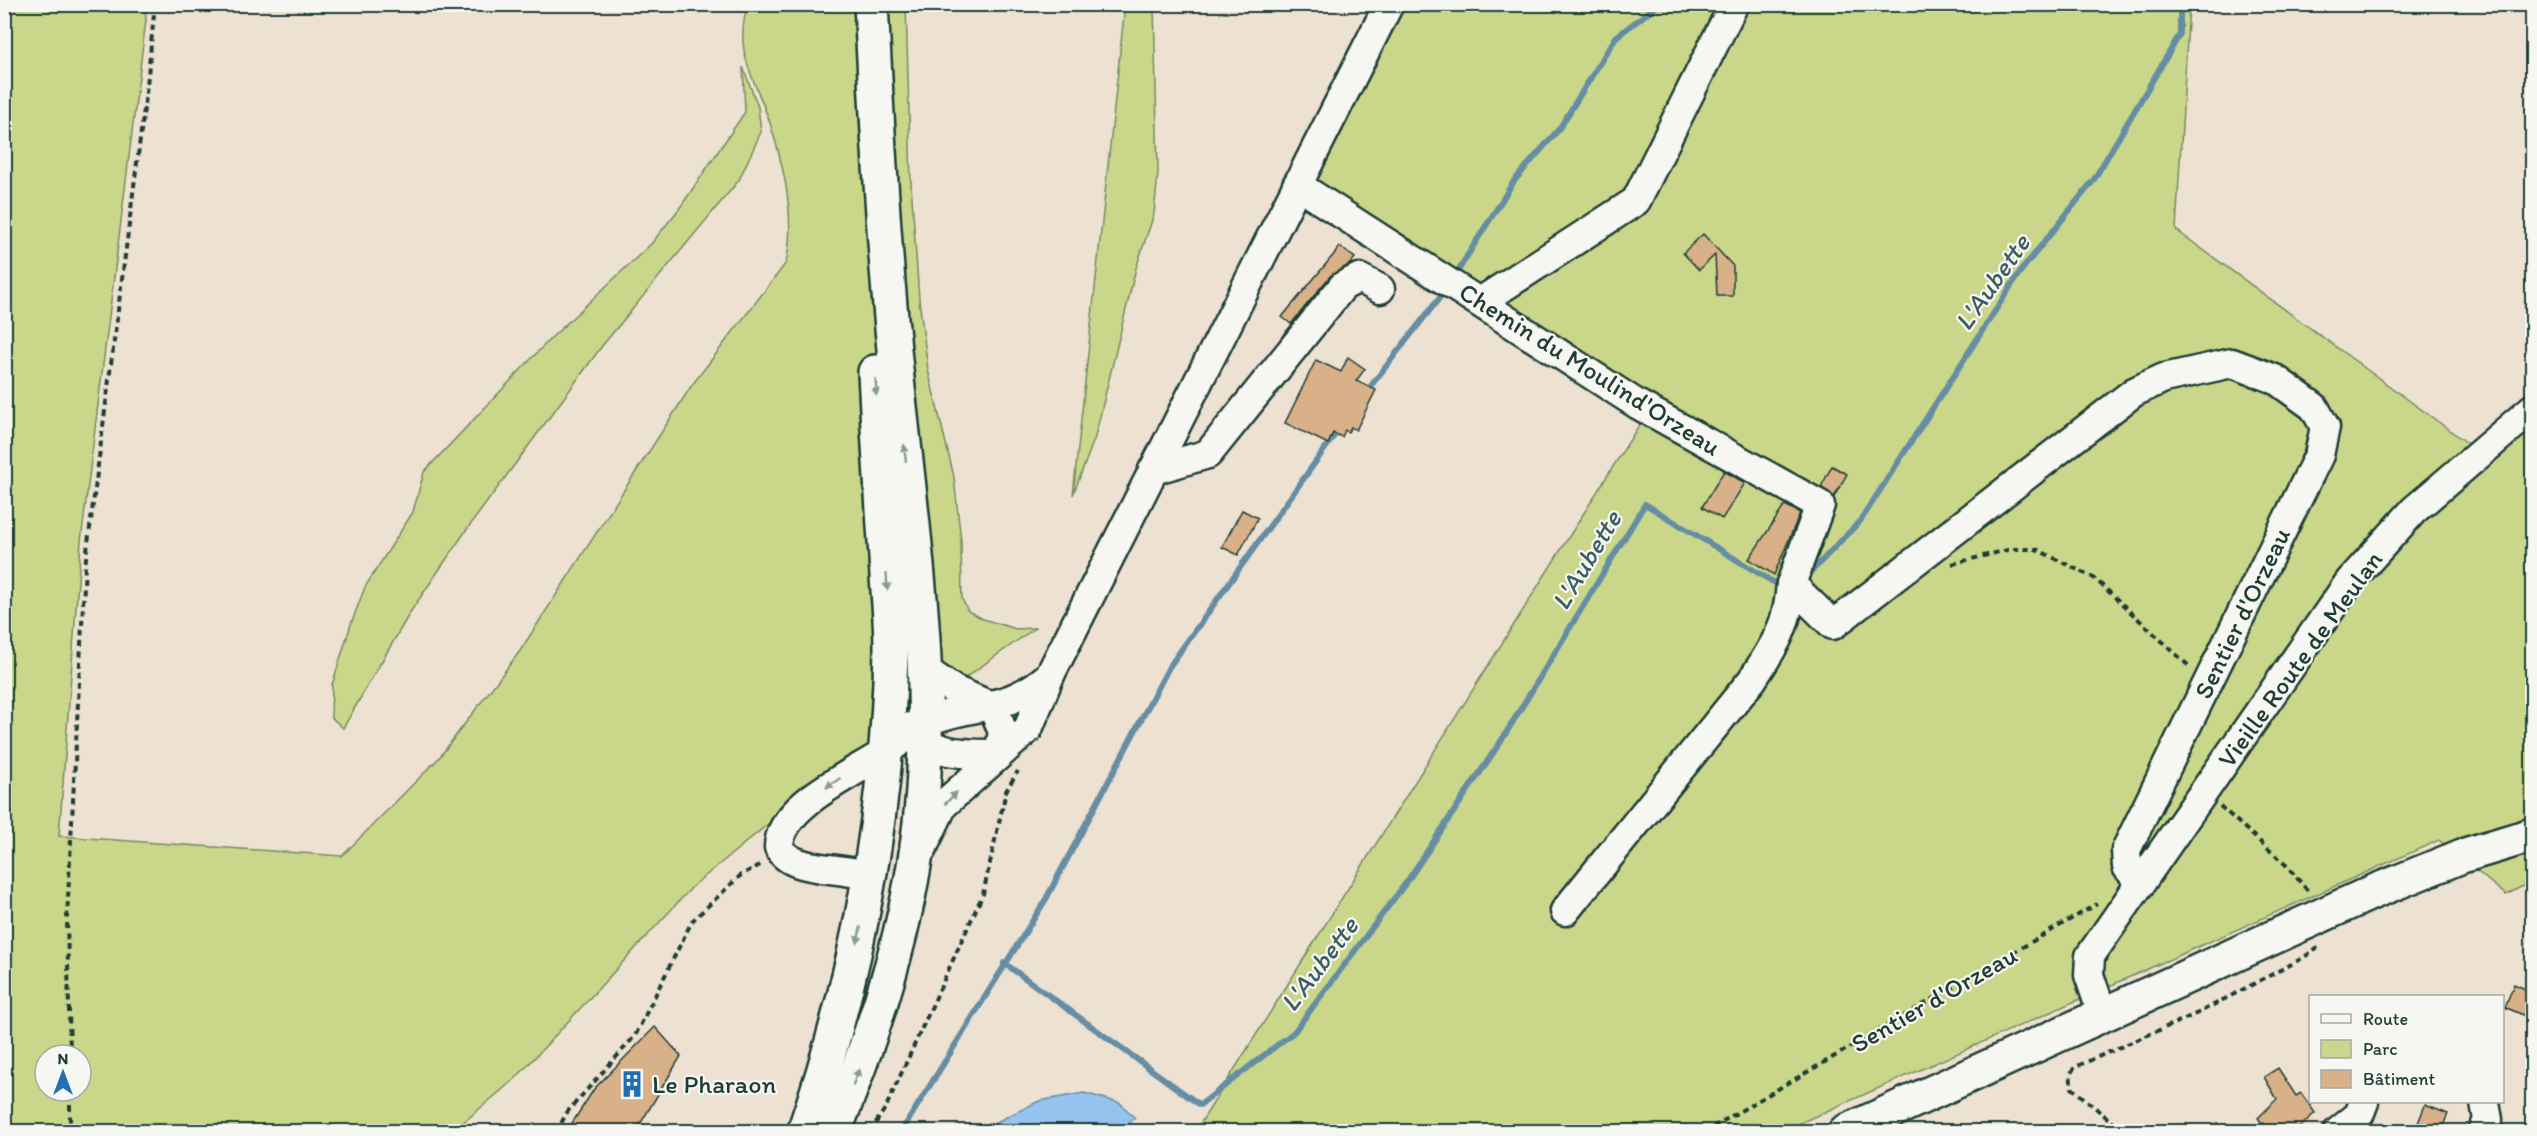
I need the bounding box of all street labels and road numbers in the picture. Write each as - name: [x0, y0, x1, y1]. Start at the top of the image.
- street label: Chemin du Moulind'Orzeau: [1453, 275, 1727, 463]
- street label: Sentier d'Orzeau: [2187, 522, 2297, 704]
- street label: Vieille Route de Meulan: [2211, 544, 2390, 774]
- street label: Sentier d'Orzeau: [1845, 939, 2023, 1059]

